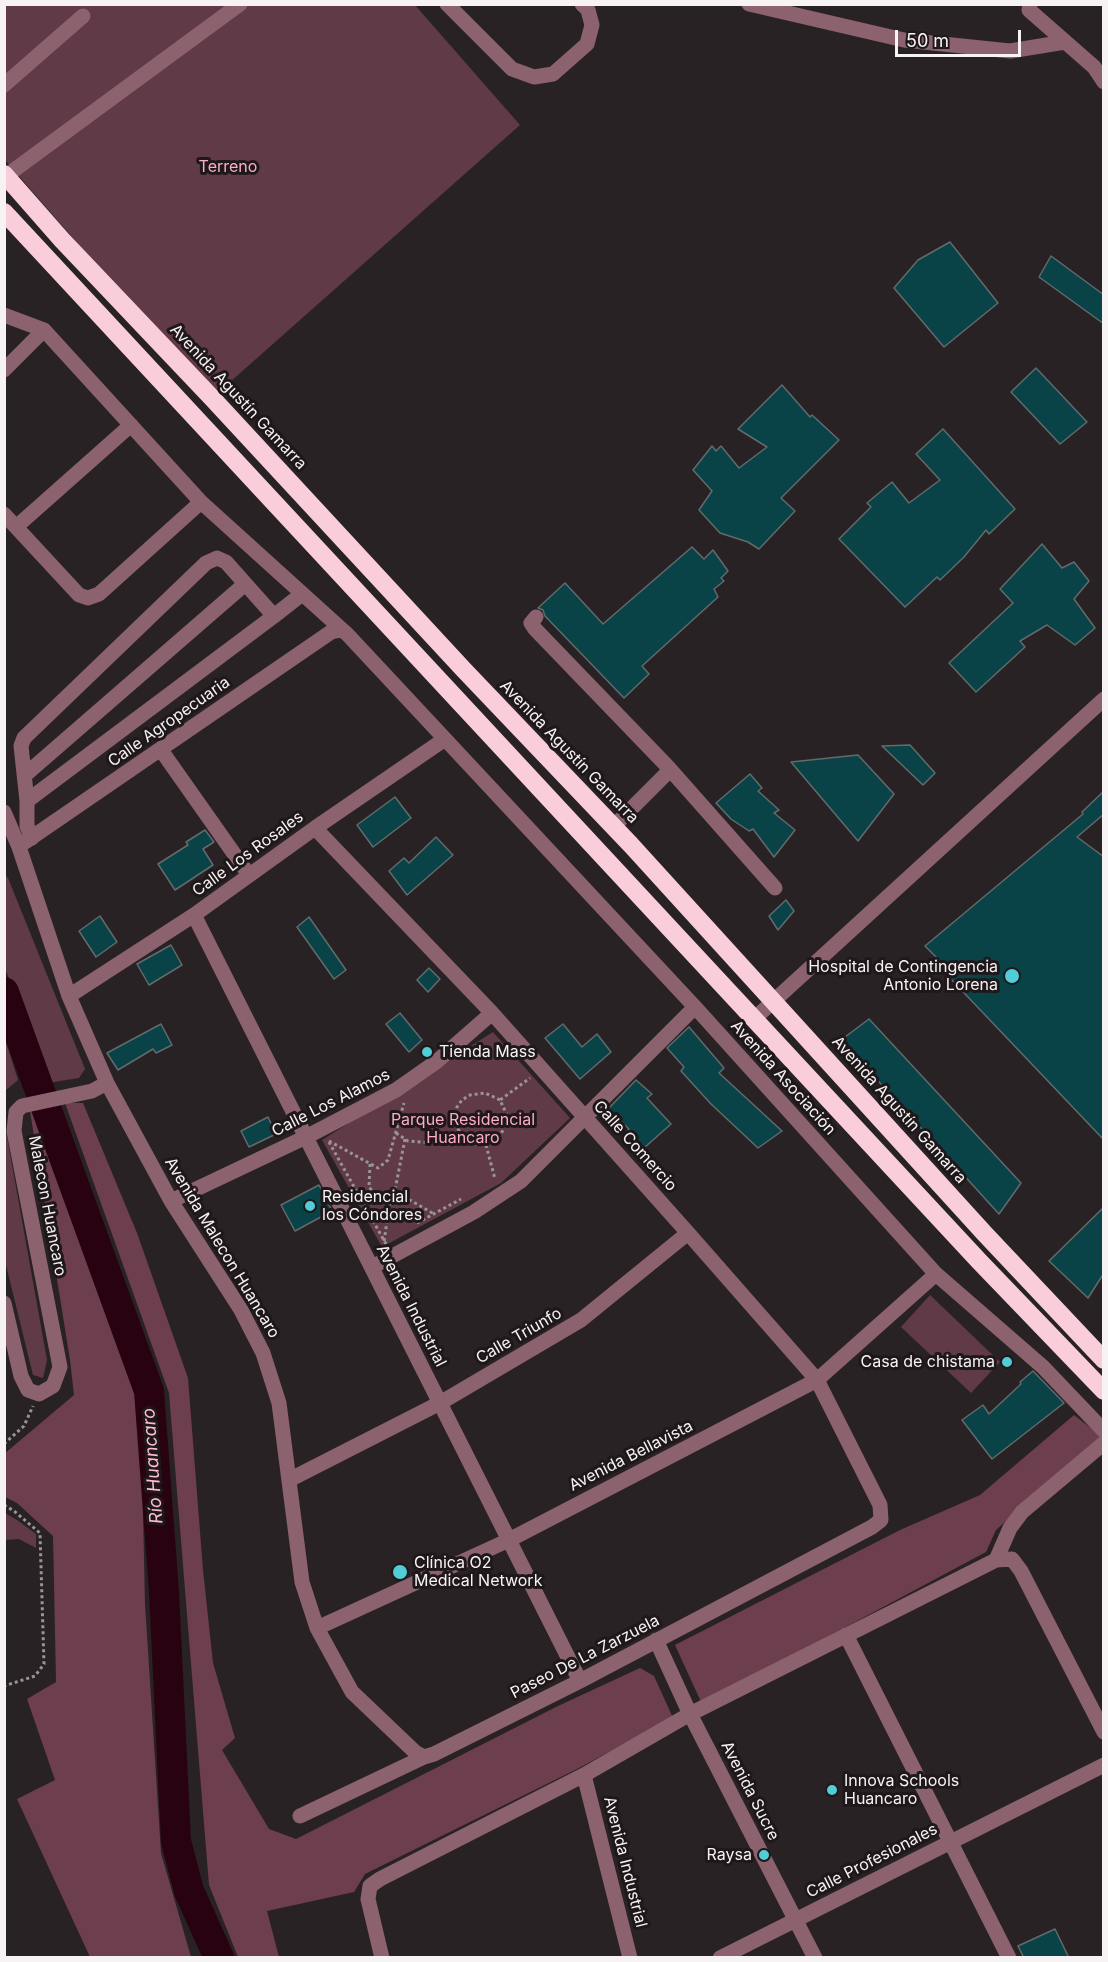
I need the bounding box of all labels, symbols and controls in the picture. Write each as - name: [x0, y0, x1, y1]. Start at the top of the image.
- scale bar: [898, 18, 1024, 56]
- text: 50 m: [906, 30, 949, 51]
- park label: Terreno: [199, 157, 257, 177]
- street label: Avenida Agustín Gamarra: [166, 320, 310, 474]
- street label: Calle Agropecuaria: [104, 673, 234, 771]
- street label: Avenida Agustín Gamarra: [496, 676, 642, 828]
- street label: Calle Los Rosales: [189, 807, 307, 901]
- place label: Hospital de Contingencia Antonio Lorena: [808, 957, 998, 995]
- marker: Hospital de Contingencia Antonio Lorena: [1003, 967, 1021, 985]
- street label: Avenida Asociación: [726, 1017, 840, 1139]
- street label: Avenida Agustín Gamarra: [828, 1032, 970, 1188]
- place label: Tienda Mass: [439, 1042, 536, 1062]
- marker: Tienda Mass: [420, 1045, 434, 1059]
- street label: Calle Los Alamos: [269, 1065, 393, 1141]
- street label: Calle Comercio: [589, 1097, 681, 1195]
- park label: Parque Residencial Huancaro: [391, 1110, 535, 1148]
- street label: Malecon Huancaro: [24, 1134, 70, 1278]
- street label: Avenida Malecon Huancaro: [160, 1154, 284, 1342]
- place label: Residencial los Cóndores: [322, 1187, 422, 1225]
- marker: Residencial los Cóndores: [303, 1199, 317, 1213]
- street label: Avenida Industrial: [372, 1242, 450, 1370]
- street label: Calle Triunfo: [473, 1304, 565, 1368]
- place label: Casa de chistama: [861, 1352, 995, 1372]
- marker: Casa de chistama: [1000, 1355, 1014, 1369]
- water label: Río Huancaro: [138, 1407, 168, 1525]
- street label: Avenida Bellavista: [566, 1416, 696, 1496]
- place label: Clínica O2 Medical Network: [414, 1553, 542, 1591]
- marker: Clínica O2 Medical Network: [391, 1563, 409, 1581]
- street label: Paseo De La Zarzuela: [507, 1611, 663, 1703]
- street label: Avenida Sucre: [717, 1738, 783, 1844]
- place label: Innova Schools Huancaro: [844, 1771, 959, 1809]
- marker: Innova Schools Huancaro: [825, 1783, 839, 1797]
- street label: Avenida Industrial: [599, 1795, 651, 1929]
- street label: Calle Profesionales: [803, 1820, 941, 1902]
- place label: Raysa: [707, 1845, 752, 1865]
- marker: Raysa: [757, 1848, 771, 1862]

